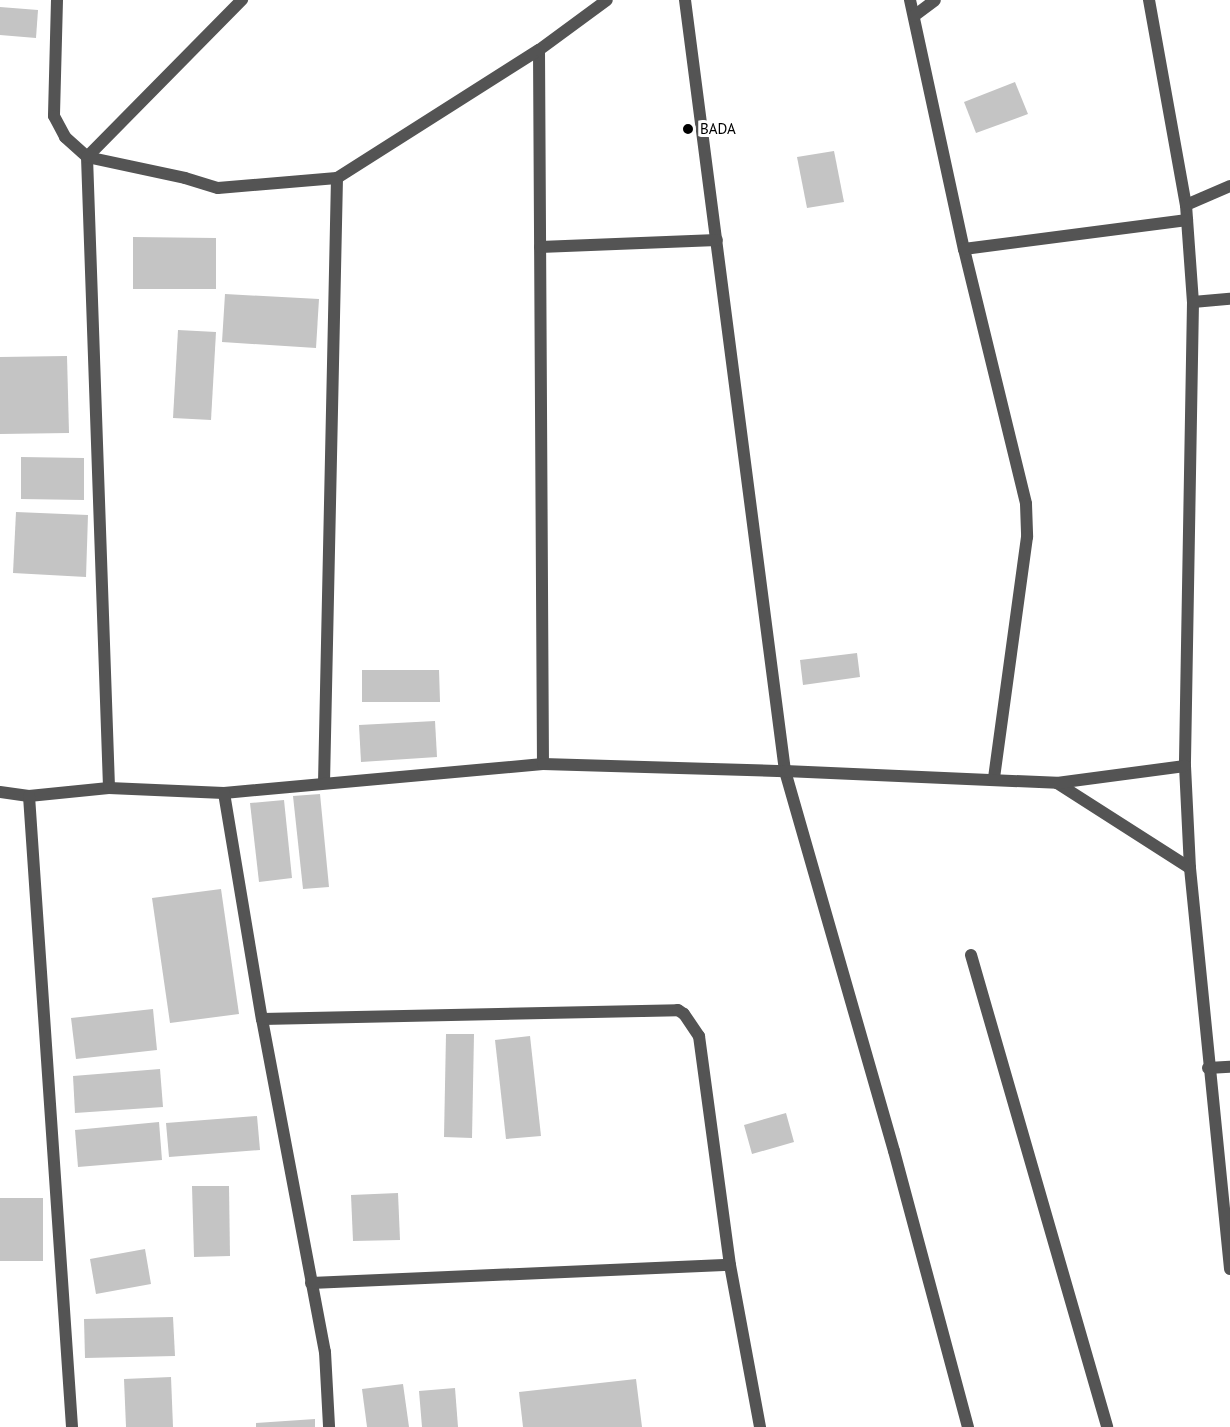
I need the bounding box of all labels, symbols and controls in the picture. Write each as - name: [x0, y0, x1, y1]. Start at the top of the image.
- place label: BADA: [700, 120, 736, 138]
- marker: BADA: [681, 122, 695, 136]

